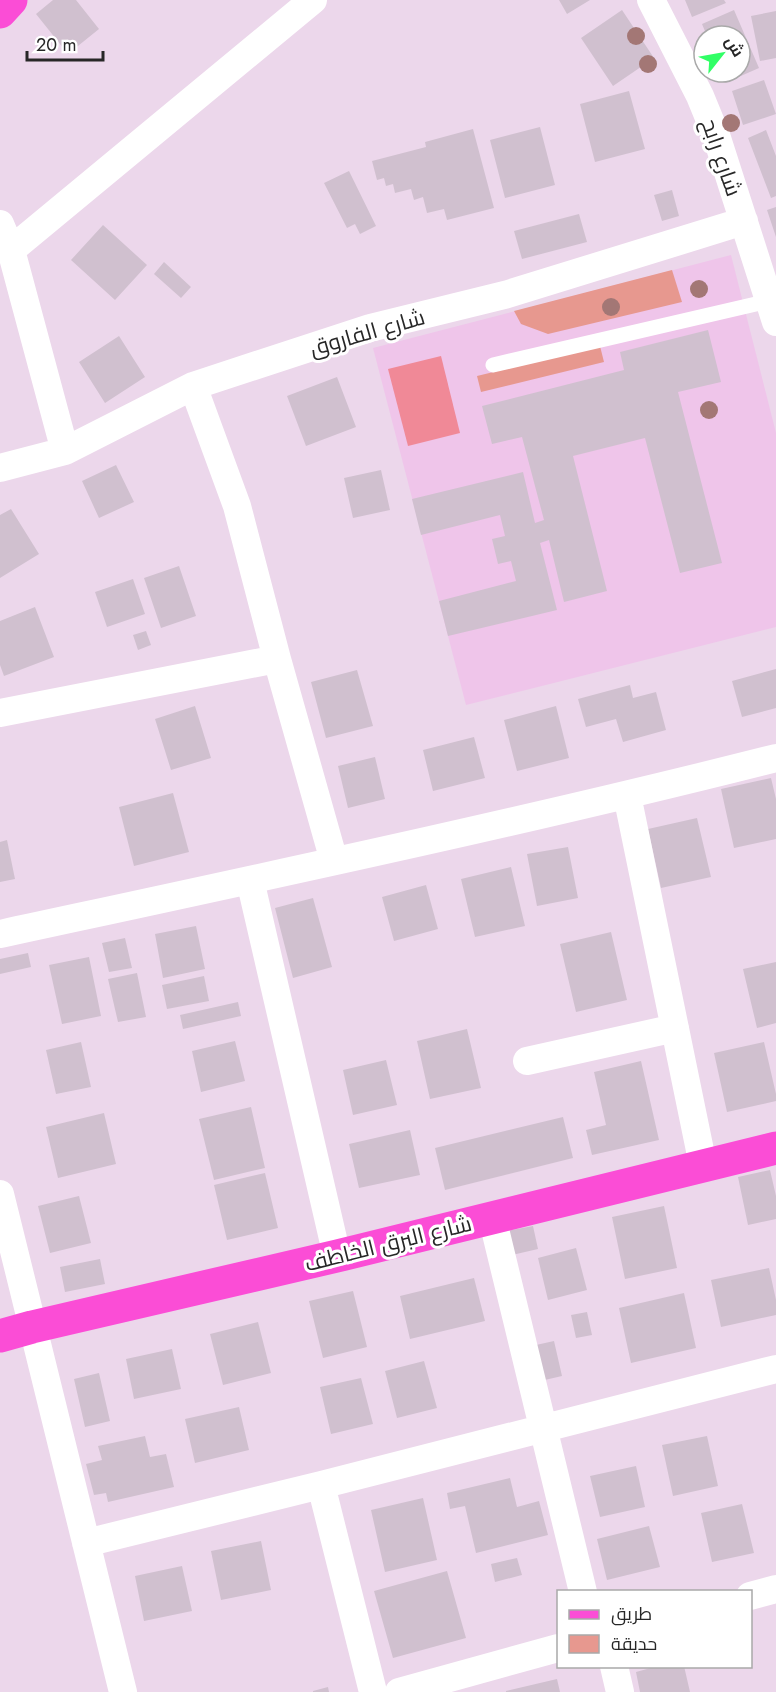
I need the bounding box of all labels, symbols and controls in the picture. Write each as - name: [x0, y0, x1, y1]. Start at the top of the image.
- scale bar: [27, 24, 104, 62]
- north arrow: [692, 24, 752, 84]
- text: 20 m: [36, 32, 76, 58]
- text: ش: [719, 32, 750, 61]
- street label: شارع رابح: [694, 114, 750, 200]
- street label: شارع الفاروق: [306, 300, 428, 364]
- street label: شارع البرق الخاطف: [301, 1207, 475, 1279]
- legend: [557, 1590, 752, 1668]
- text: طريق: [611, 1601, 652, 1627]
- text: حديقة: [611, 1631, 657, 1657]

